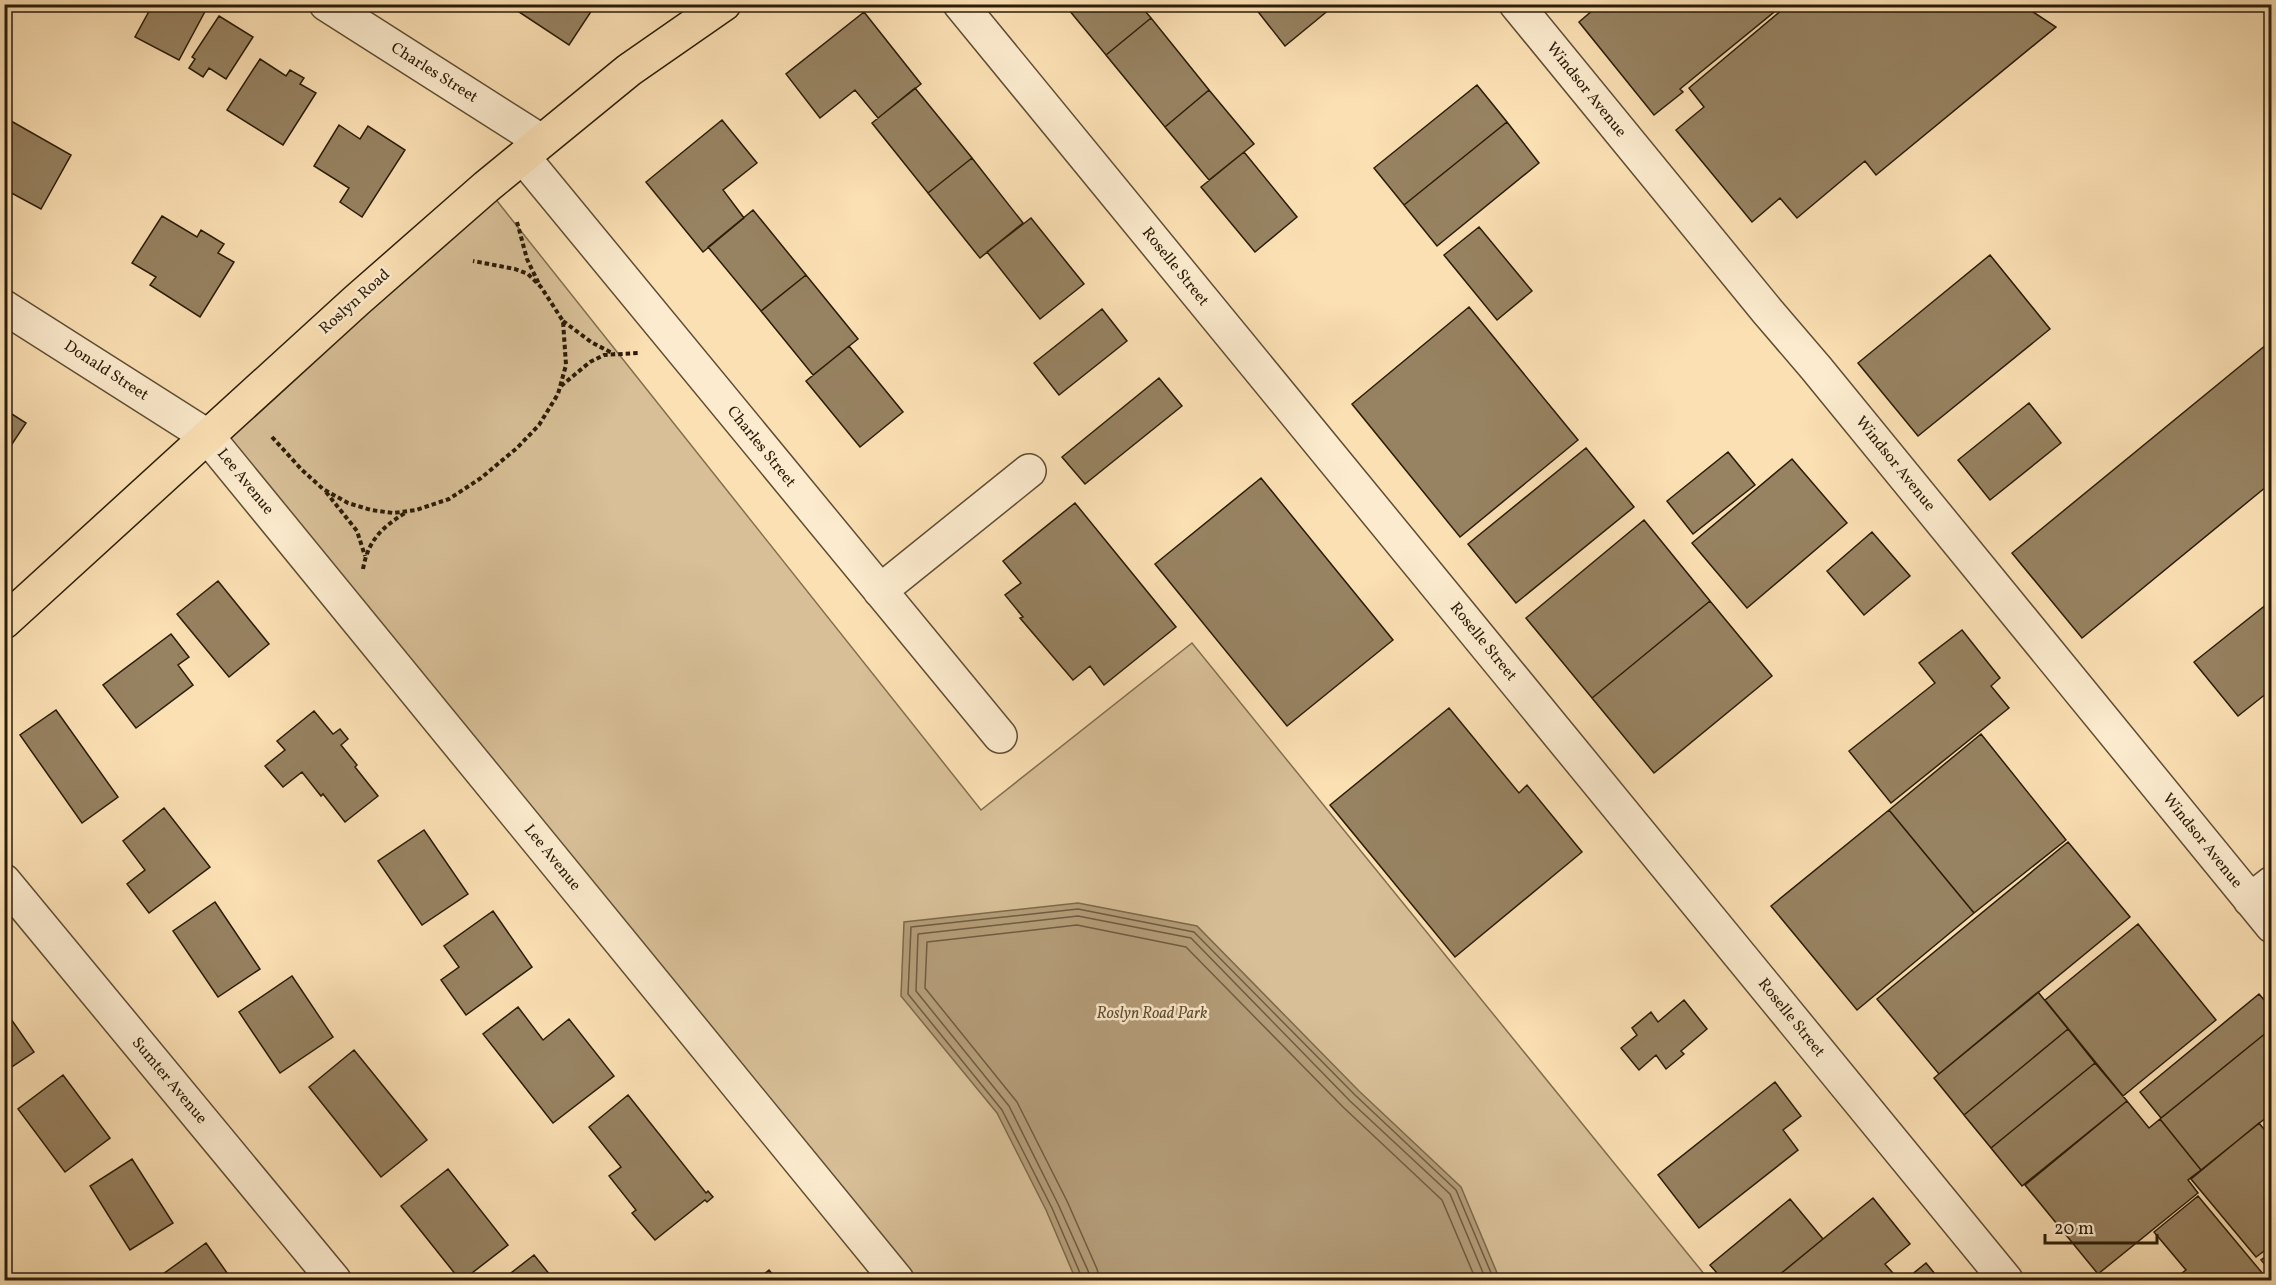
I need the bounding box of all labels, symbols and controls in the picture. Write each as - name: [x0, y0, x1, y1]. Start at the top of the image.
- street label: Charles Street: [386, 37, 482, 109]
- street label: Windsor Avenue: [1541, 38, 1631, 142]
- street label: Roselle Street: [1136, 223, 1214, 311]
- street label: Roslyn Road: [315, 264, 395, 340]
- street label: Donald Street: [59, 335, 153, 407]
- street label: Charles Street: [721, 402, 801, 493]
- street label: Windsor Avenue: [1850, 412, 1940, 516]
- street label: Lee Avenue: [211, 444, 279, 520]
- street label: Roselle Street: [1444, 598, 1522, 686]
- street label: Windsor Avenue: [2157, 789, 2247, 893]
- street label: Lee Avenue: [518, 820, 586, 896]
- street label: Roselle Street: [1752, 974, 1830, 1062]
- park label: Roslyn Road Park: [1097, 1003, 1208, 1025]
- street label: Sumter Avenue: [126, 1033, 212, 1129]
- scale bar: [2045, 1207, 2158, 1245]
- text: 20 m: [2054, 1217, 2094, 1242]

